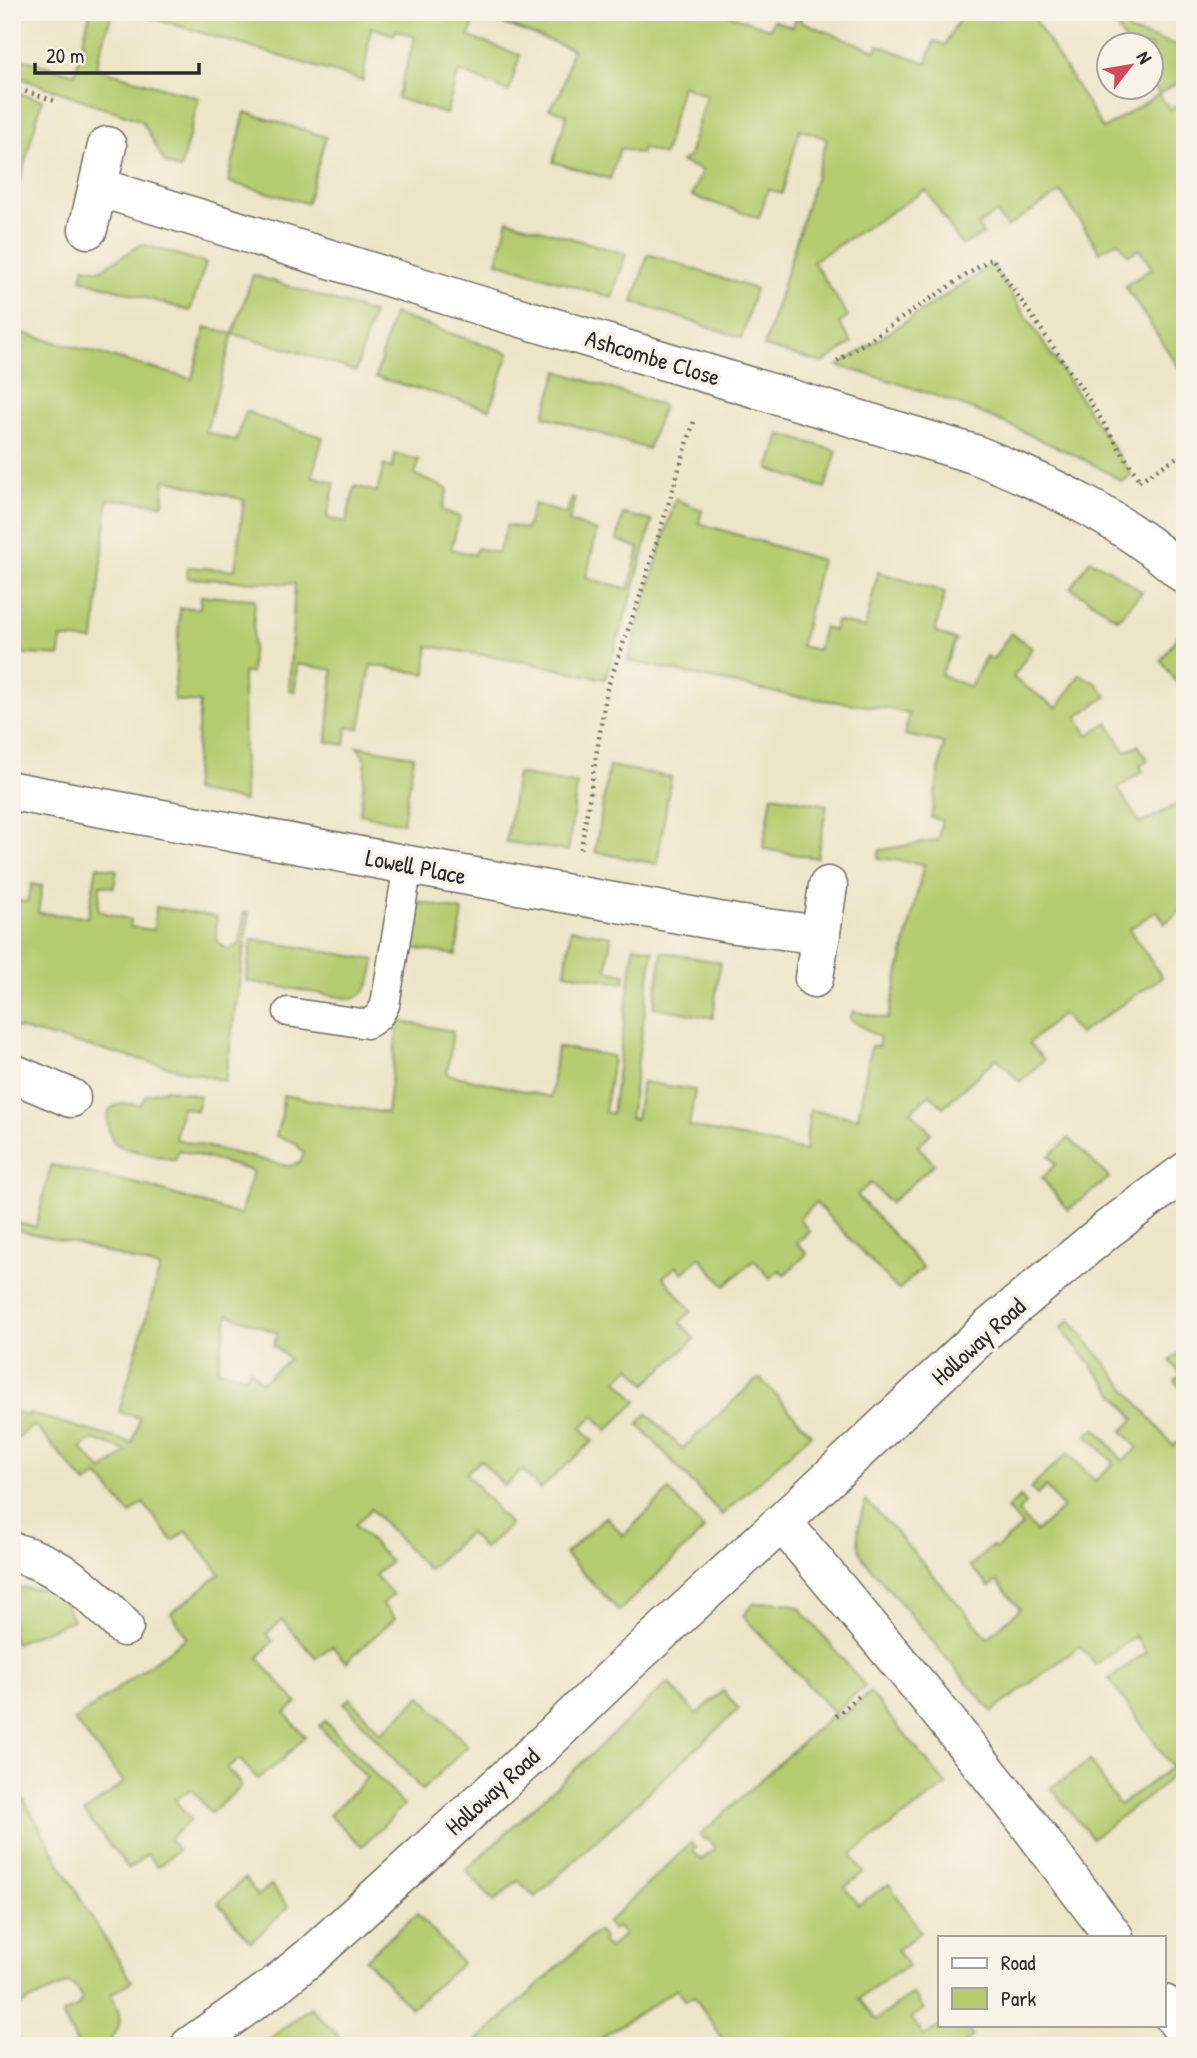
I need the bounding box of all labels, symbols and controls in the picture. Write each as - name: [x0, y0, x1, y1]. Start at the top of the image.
- scale bar: [35, 32, 200, 76]
- north arrow: [1096, 32, 1166, 102]
- text: 20 m: [46, 41, 84, 70]
- text: N: [1131, 46, 1158, 68]
- street label: Ashcombe Close: [582, 321, 725, 393]
- street label: Lowell Place: [363, 841, 469, 891]
- street label: Holloway Road: [924, 1290, 1032, 1392]
- street label: Holloway Road: [438, 1740, 546, 1842]
- legend: [938, 1936, 1166, 2026]
- text: Road: [1001, 1948, 1035, 1977]
- text: Park: [1001, 1984, 1036, 2013]

